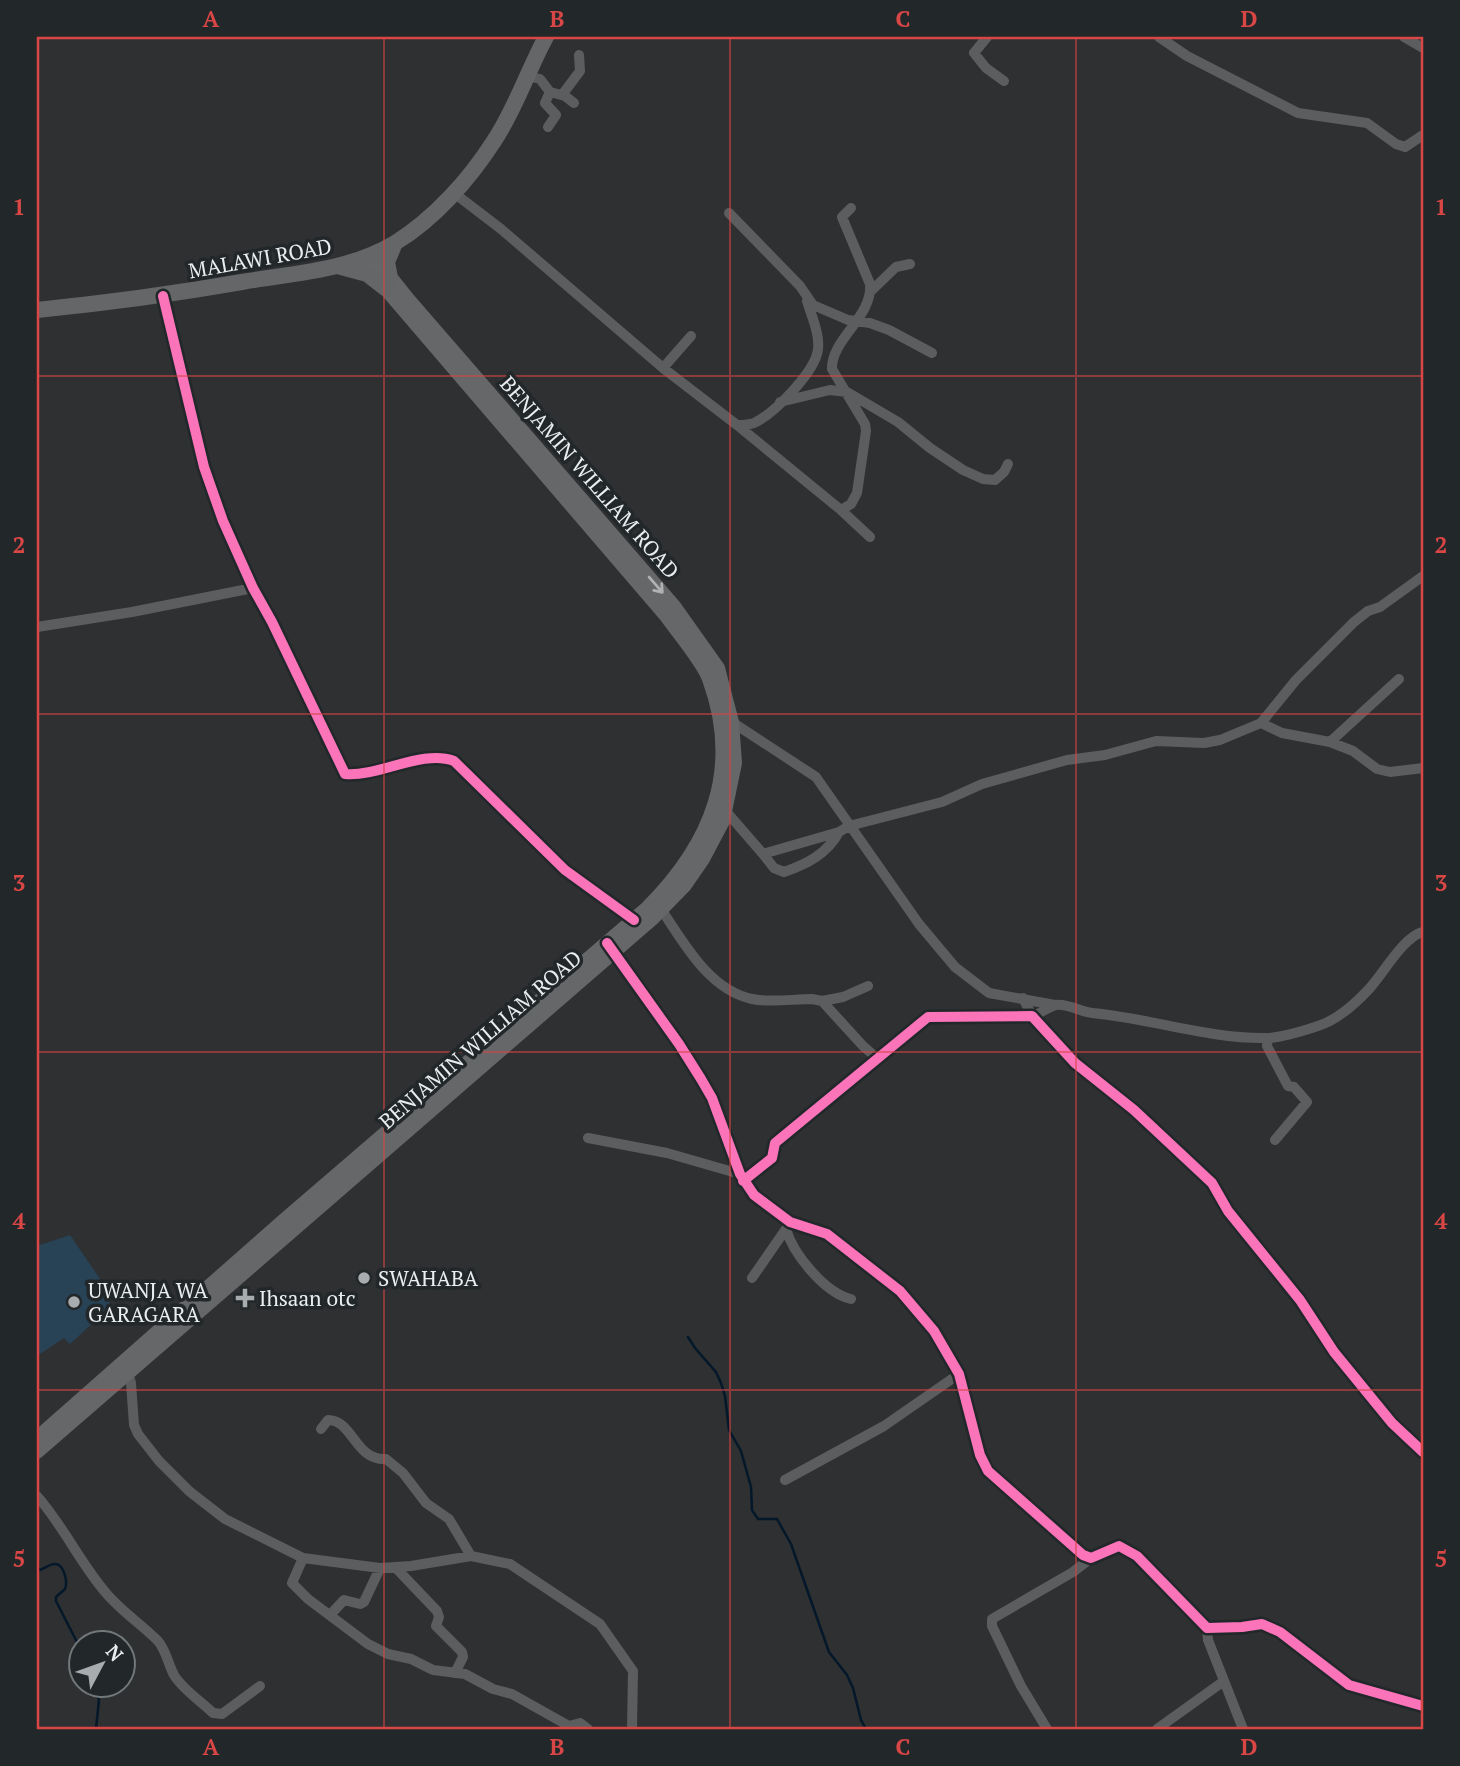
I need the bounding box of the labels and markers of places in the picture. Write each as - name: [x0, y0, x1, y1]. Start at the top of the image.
- place label: SWAHABA: [378, 1264, 479, 1292]
- marker: SWAHABA: [356, 1270, 372, 1286]
- place label: UWANJA WA GARAGARA: [88, 1276, 208, 1328]
- place label: Ihsaan otc: [259, 1284, 356, 1312]
- marker: Ihsaan otc: [237, 1290, 253, 1306]
- marker: UWANJA WA GARAGARA: [66, 1294, 82, 1310]

